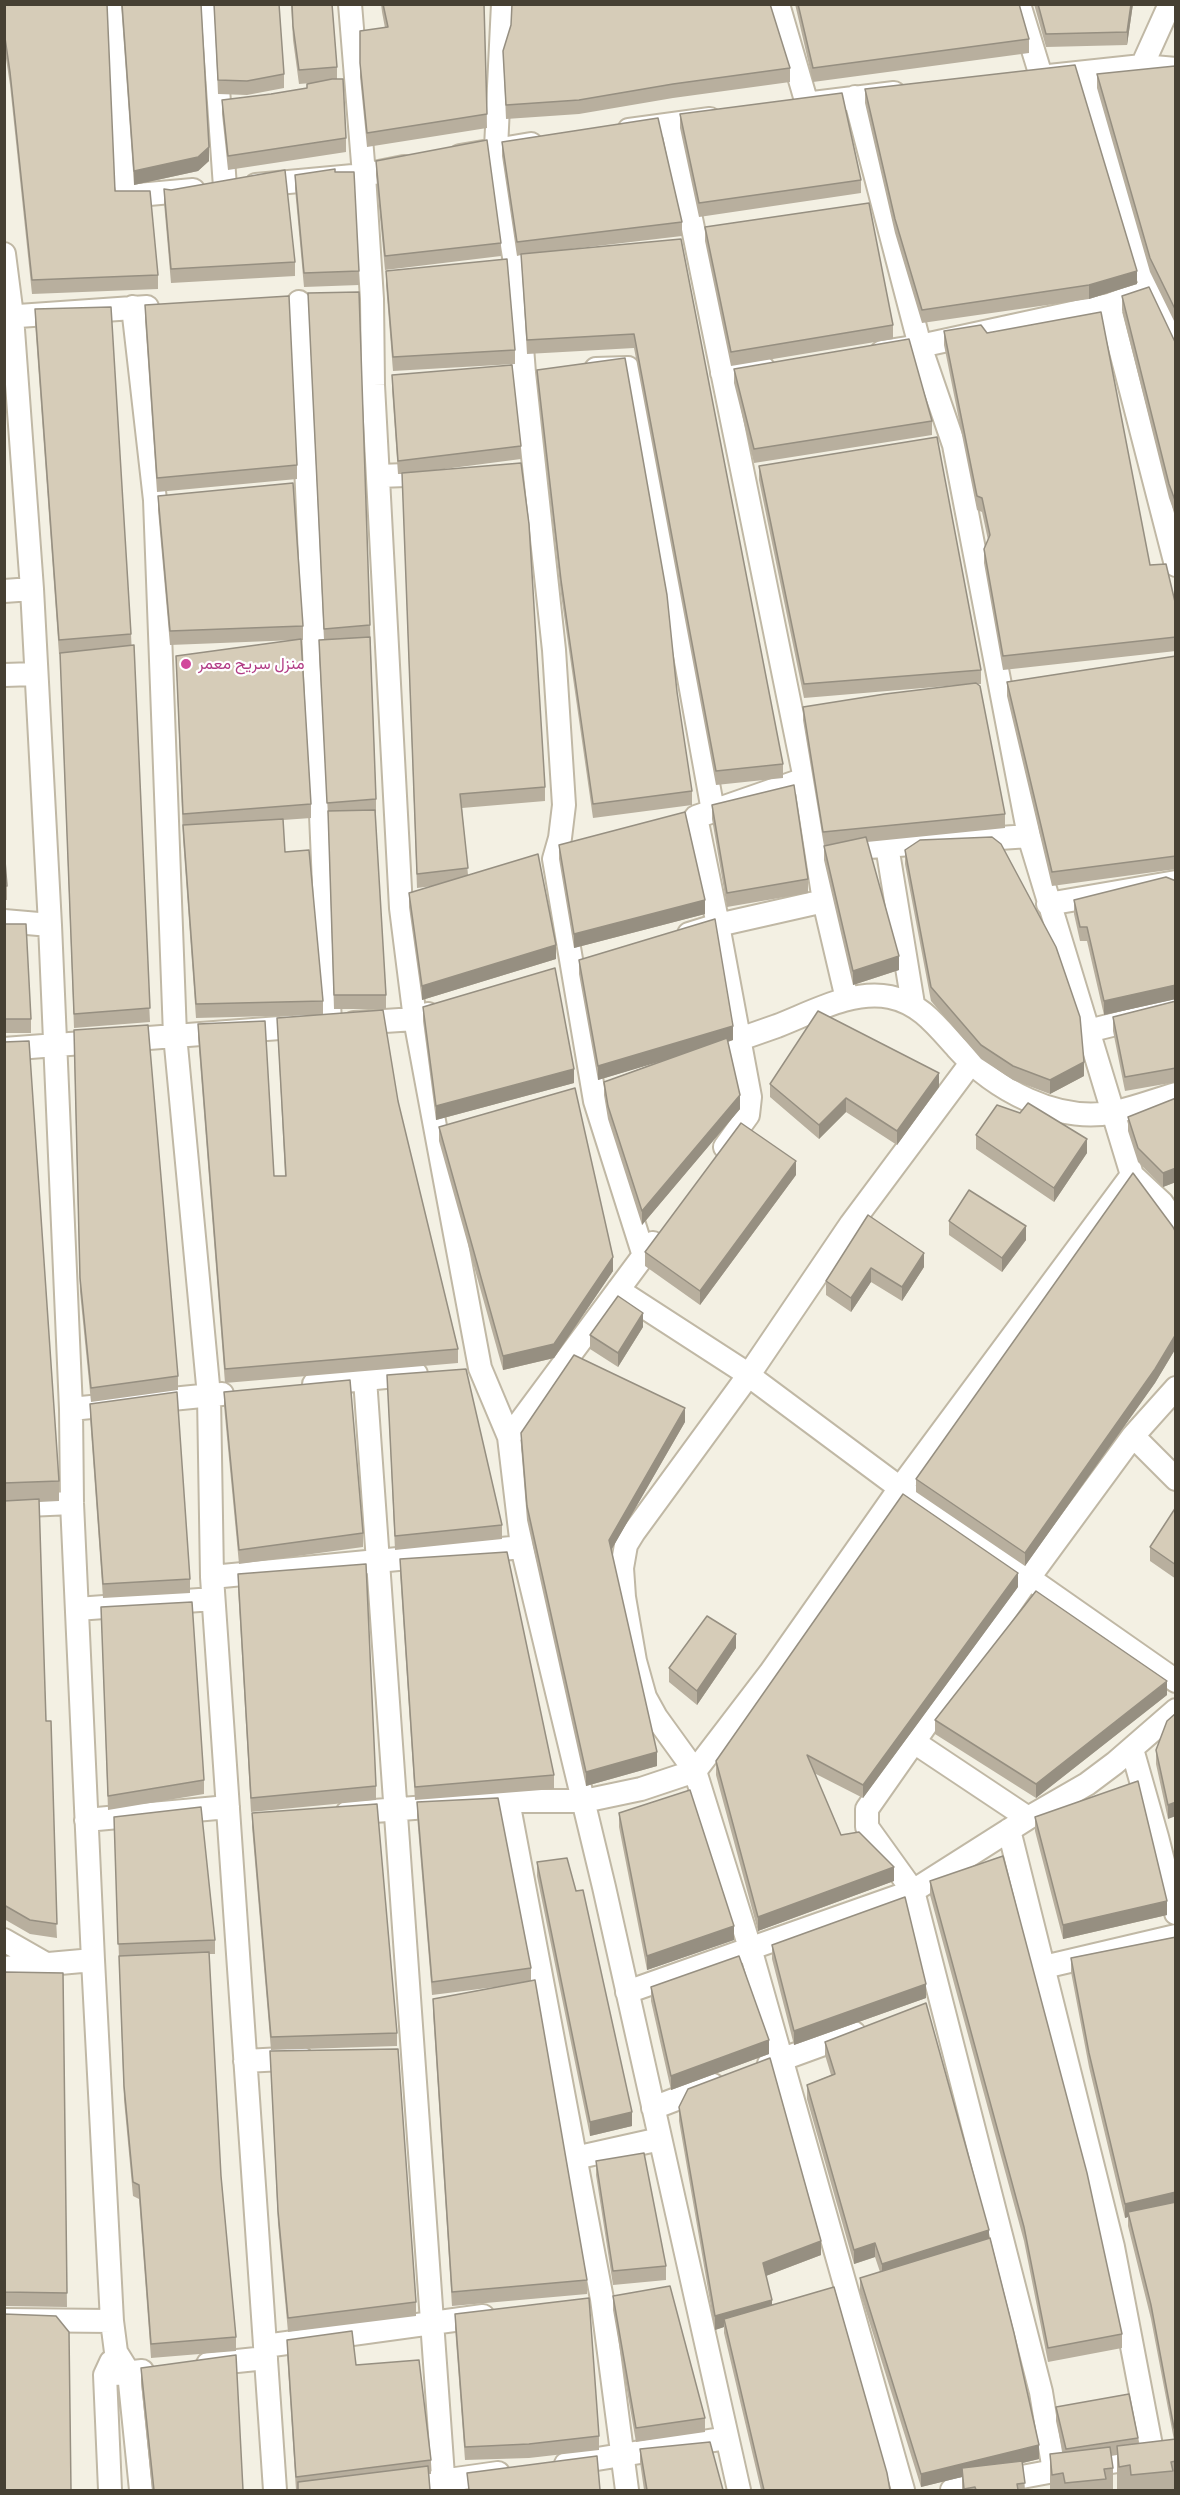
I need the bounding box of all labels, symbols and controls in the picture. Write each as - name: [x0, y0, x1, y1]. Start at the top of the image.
- place label: منزل سريح معمر: [198, 654, 304, 674]
- marker: منزل سريح معمر: [179, 657, 193, 671]

